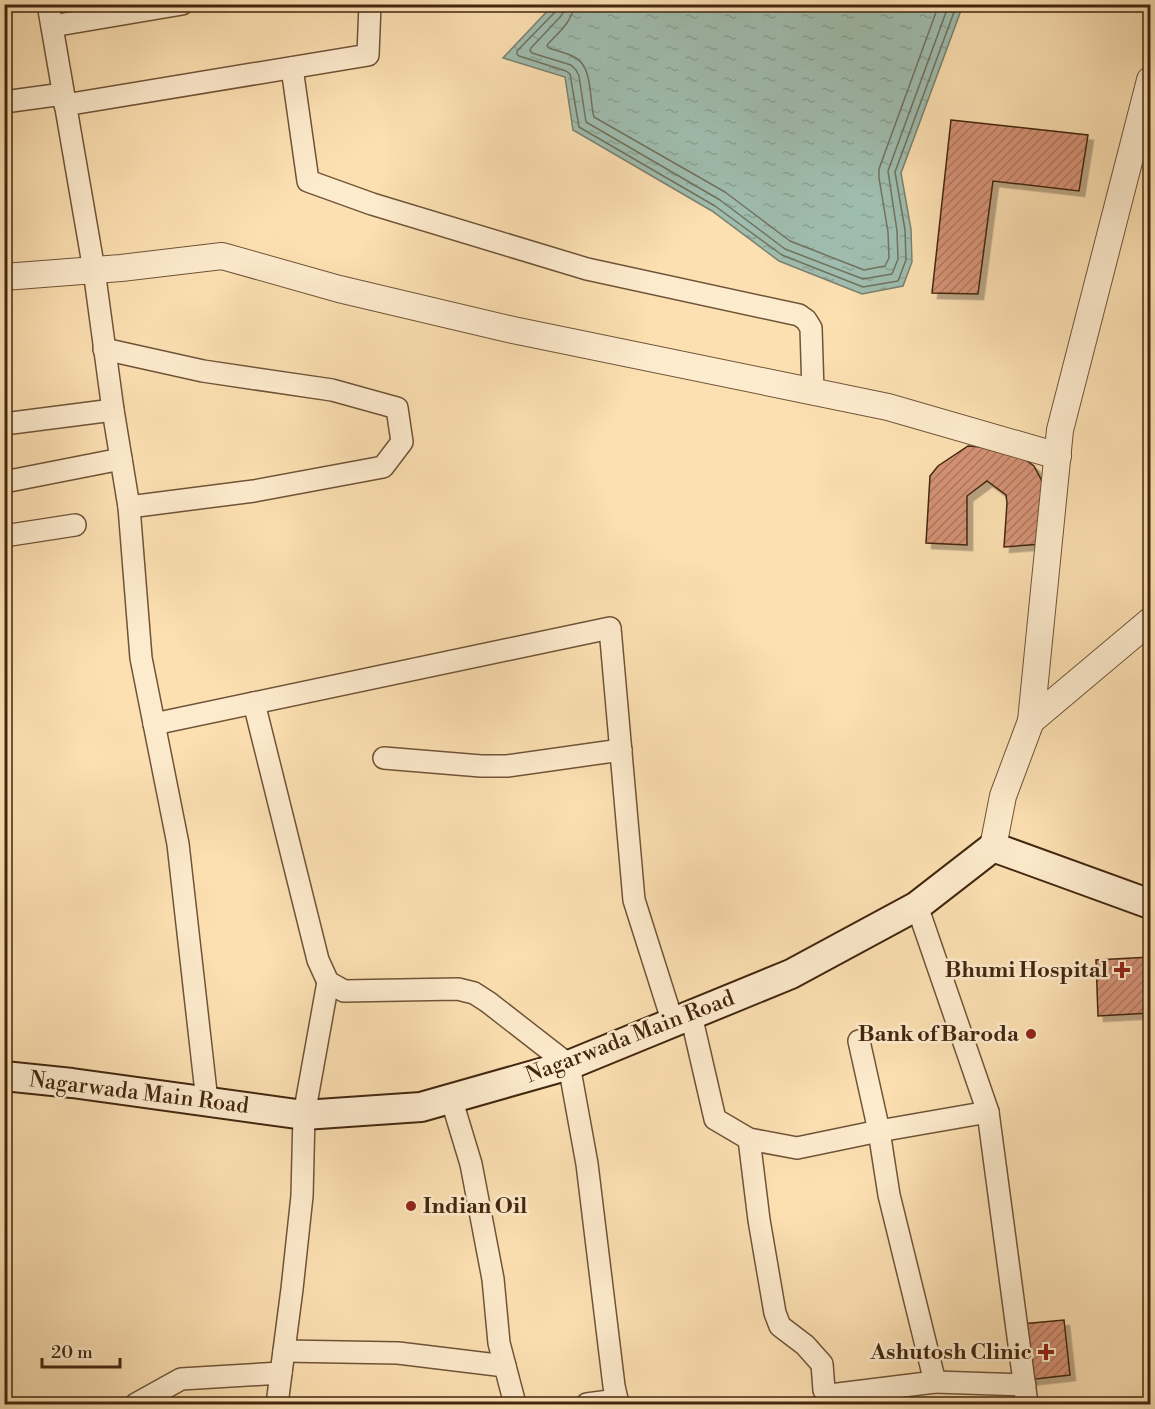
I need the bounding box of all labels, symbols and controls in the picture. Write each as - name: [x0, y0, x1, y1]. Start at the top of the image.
- place label: Bhumi Hospital: [945, 957, 1108, 984]
- marker: Bhumi Hospital: [1113, 961, 1131, 979]
- street label: Nagarwada Main Road: [522, 985, 739, 1089]
- place label: Bank of Baroda: [858, 1021, 1020, 1048]
- marker: Bank of Baroda: [1024, 1027, 1038, 1041]
- street label: Nagarwada Main Road: [28, 1066, 251, 1120]
- place label: Indian Oil: [423, 1193, 527, 1220]
- marker: Indian Oil: [404, 1199, 418, 1213]
- scale bar: [42, 1331, 120, 1369]
- place label: Ashutosh Clinic: [869, 1339, 1032, 1366]
- text: 20 m: [51, 1341, 93, 1364]
- marker: Ashutosh Clinic: [1037, 1343, 1055, 1361]

